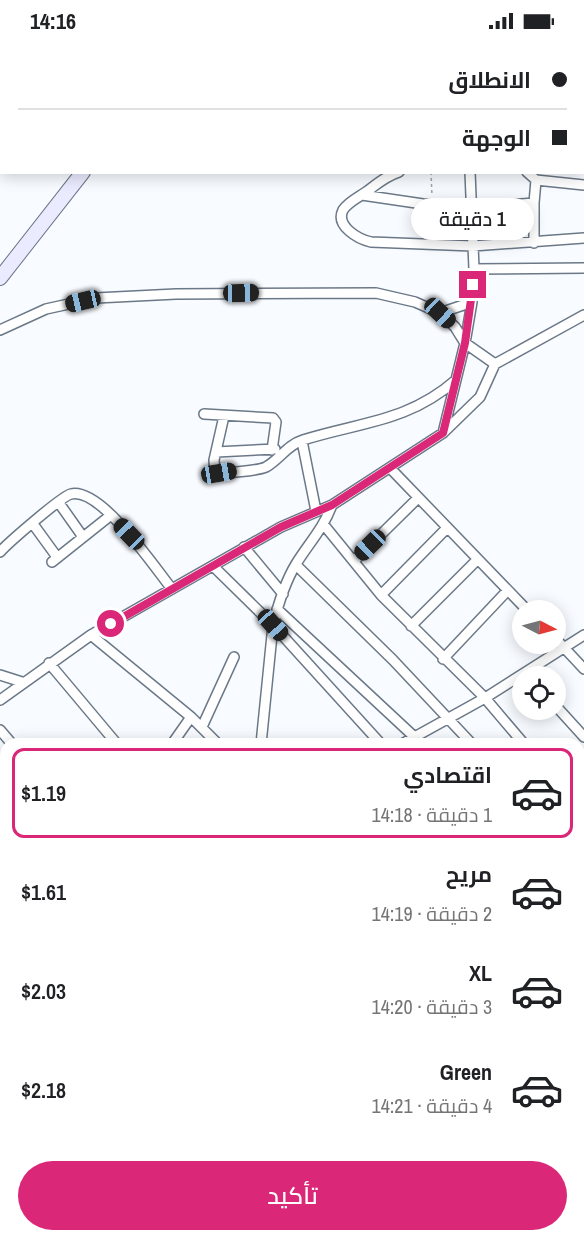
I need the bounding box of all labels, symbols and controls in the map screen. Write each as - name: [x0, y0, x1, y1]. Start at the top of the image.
- text: 14:16: [30, 6, 76, 36]
- text: الانطلاق: [448, 65, 531, 95]
- text: الوجهة: [462, 123, 531, 153]
- callout: 1 دقيقة: [412, 198, 534, 240]
- text: 1 دقيقة: [439, 205, 506, 232]
- route end: [459, 271, 486, 298]
- car: [223, 284, 259, 302]
- car: [63, 288, 103, 314]
- car: [421, 294, 459, 332]
- car: [200, 461, 238, 485]
- car: [110, 515, 148, 553]
- car: [351, 526, 389, 564]
- north arrow: [512, 600, 566, 654]
- map controls: [512, 600, 566, 720]
- car: [254, 606, 292, 644]
- route start: [97, 610, 124, 637]
- button: locate: [512, 666, 566, 720]
- text: اقتصادي: [403, 760, 492, 790]
- icon: car: [510, 766, 564, 820]
- text: $1.19: [21, 778, 66, 808]
- text: 1 دقيقة · 14:18: [372, 801, 492, 828]
- text: مريح: [446, 859, 492, 889]
- icon: car: [510, 865, 564, 919]
- text: $1.61: [21, 877, 66, 907]
- text: 2 دقيقة · 14:19: [372, 900, 492, 927]
- text: XL: [469, 958, 492, 988]
- icon: car: [510, 964, 564, 1018]
- text: $2.03: [21, 976, 66, 1006]
- text: 3 دقيقة · 14:20: [372, 993, 492, 1020]
- text: Green: [440, 1057, 492, 1087]
- icon: car: [510, 1063, 564, 1117]
- text: $2.18: [21, 1075, 66, 1105]
- text: 4 دقيقة · 14:21: [372, 1092, 492, 1119]
- button: تأكيد: [18, 1161, 567, 1230]

